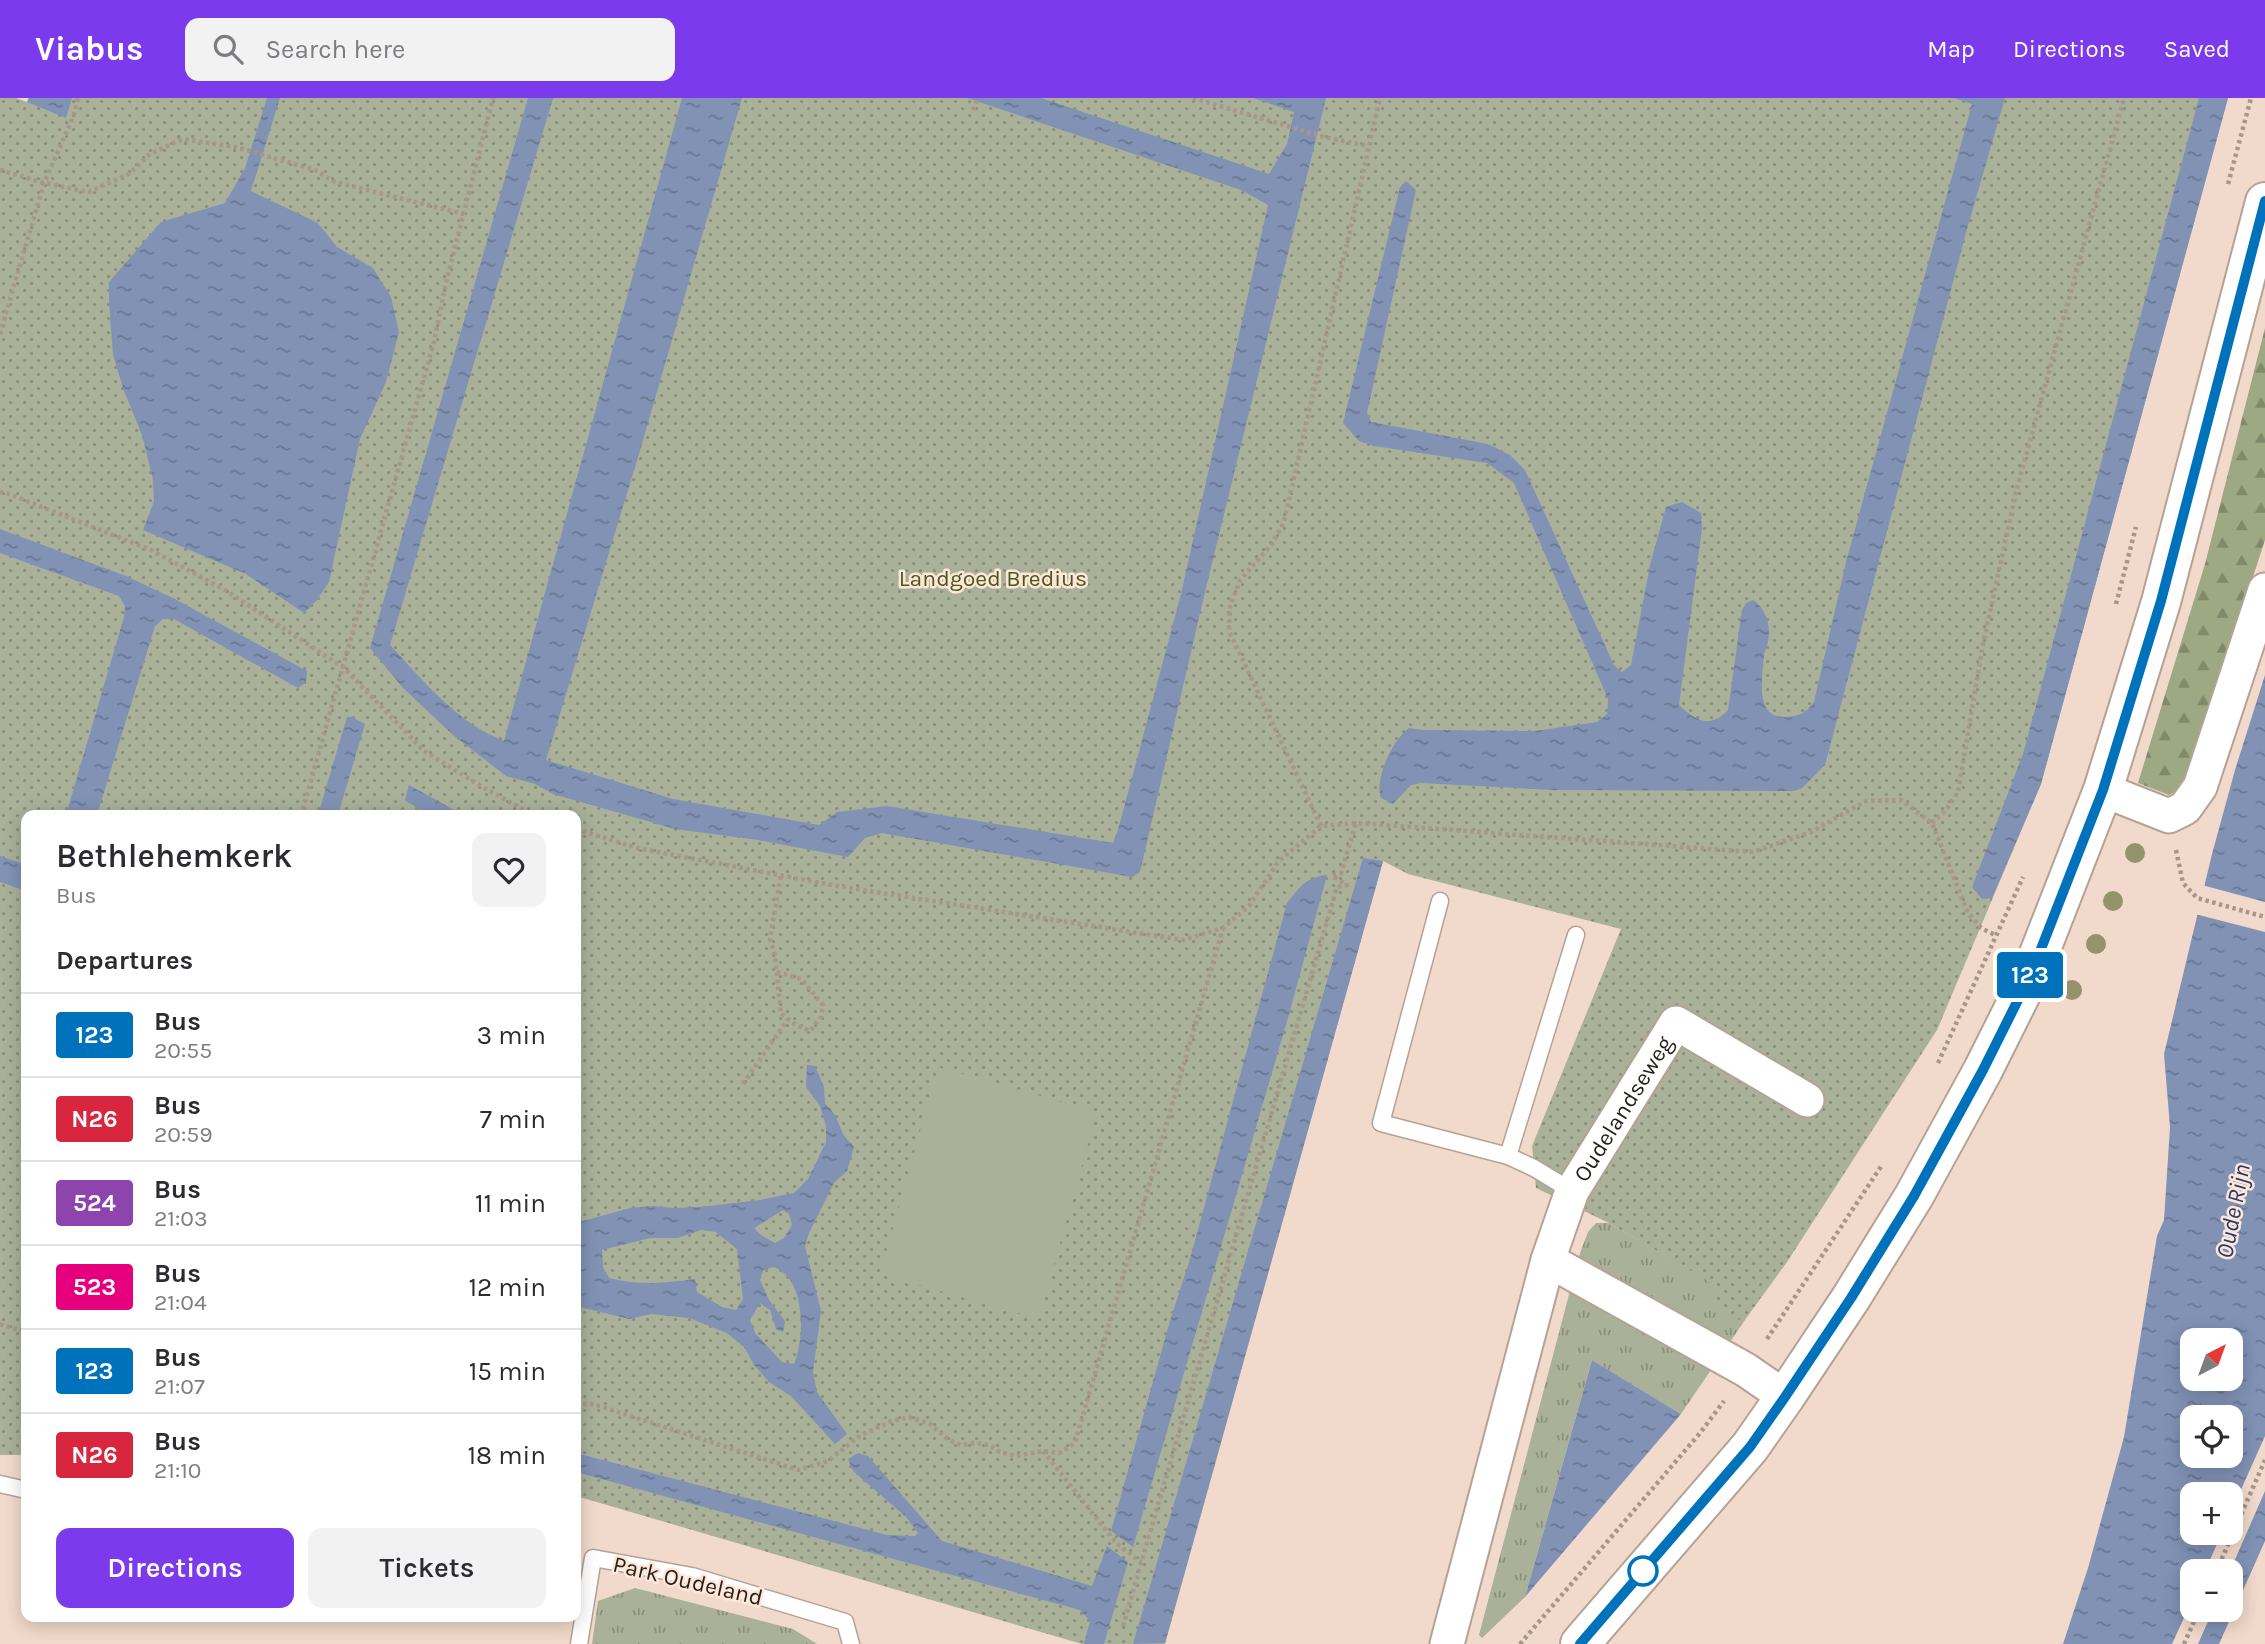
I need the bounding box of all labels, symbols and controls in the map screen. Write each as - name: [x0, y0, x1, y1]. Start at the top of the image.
- search box: [185, 18, 675, 81]
- text: Viabus: [35, 30, 143, 68]
- icon: search: [209, 30, 247, 68]
- text: Search here: [265, 34, 405, 65]
- text: Map: [1927, 35, 1975, 63]
- text: Directions: [2013, 35, 2126, 63]
- text: Saved: [2164, 35, 2230, 63]
- park label: Landgoed Bredius: [899, 565, 1087, 592]
- button: heart: [472, 833, 546, 907]
- text: Bethlehemkerk: [56, 837, 292, 875]
- text: Bus: [56, 882, 96, 909]
- text: Departures: [56, 945, 193, 976]
- line badge: 123: [1990, 952, 2070, 998]
- text: 123: [2011, 961, 2049, 989]
- text: Bus: [154, 1006, 201, 1037]
- text: 3 min: [477, 1020, 546, 1051]
- text: 123: [75, 1021, 114, 1049]
- street label: Oudelandseweg: [1568, 1031, 1678, 1186]
- text: 20:55: [154, 1037, 212, 1064]
- text: Bus: [154, 1090, 201, 1121]
- text: 7 min: [480, 1104, 546, 1135]
- text: N26: [71, 1105, 118, 1133]
- text: 20:59: [154, 1121, 213, 1148]
- water label: Oude Rijn: [2210, 1161, 2256, 1261]
- text: Bus: [154, 1174, 201, 1205]
- text: 11 min: [475, 1188, 546, 1219]
- text: 524: [73, 1189, 116, 1217]
- text: 21:03: [154, 1205, 207, 1232]
- text: Bus: [154, 1258, 201, 1289]
- text: 12 min: [468, 1272, 546, 1303]
- text: 523: [73, 1273, 116, 1301]
- text: 21:04: [154, 1289, 207, 1316]
- north arrow: [2180, 1328, 2244, 1391]
- map controls: [2180, 1328, 2243, 1622]
- text: Bus: [154, 1342, 201, 1373]
- text: 15 min: [469, 1356, 546, 1387]
- text: 123: [75, 1357, 114, 1385]
- text: 21:07: [154, 1373, 205, 1400]
- button: locate: [2180, 1405, 2243, 1468]
- text: Bus: [154, 1426, 201, 1457]
- text: 18 min: [467, 1440, 546, 1471]
- text: N26: [71, 1441, 118, 1469]
- text: 21:10: [154, 1457, 201, 1484]
- button: +: [2180, 1482, 2243, 1545]
- button: Directions: [56, 1528, 294, 1608]
- button: Tickets: [308, 1528, 546, 1608]
- street label: Park Oudeland: [610, 1551, 766, 1611]
- unlabelled marker: [1628, 1556, 1658, 1586]
- button: −: [2180, 1559, 2243, 1622]

